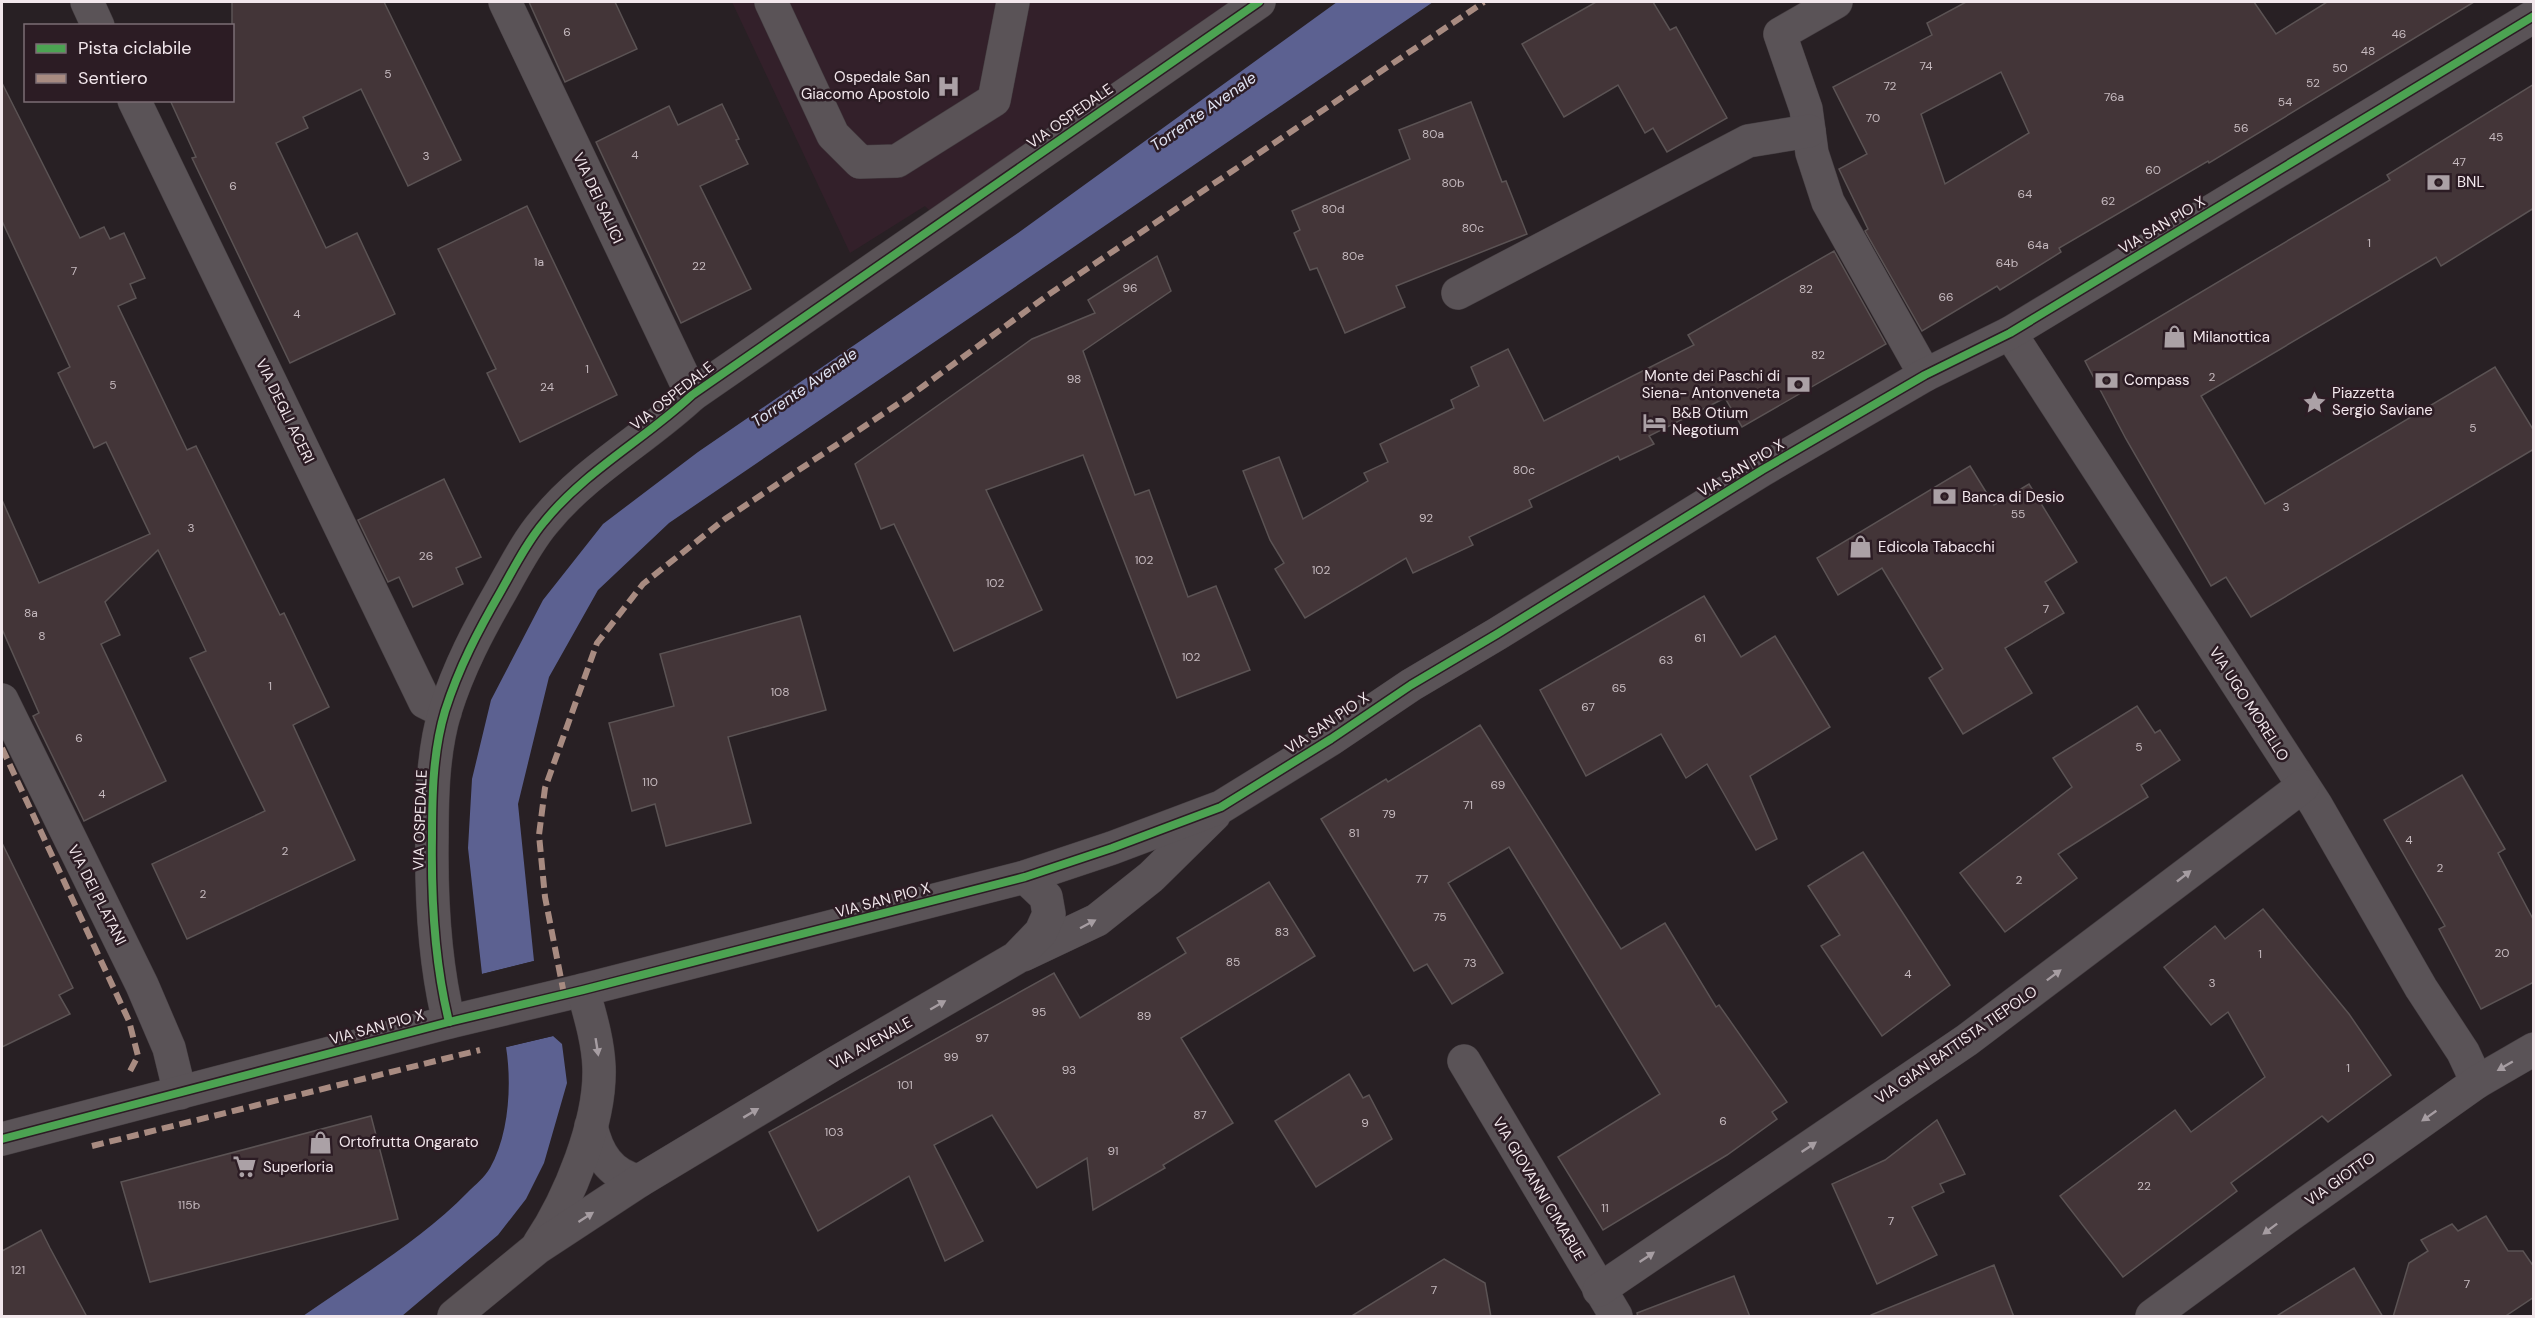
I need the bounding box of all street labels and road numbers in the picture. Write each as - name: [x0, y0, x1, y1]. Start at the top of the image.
- street label: VIA OSPEDALE: [1023, 79, 1117, 153]
- street label: VIA DEI SALICI: [568, 149, 628, 247]
- street label: VIA SAN PIO X: [2115, 191, 2209, 259]
- street label: VIA DEGLI ACERI: [251, 355, 319, 467]
- street label: VIA OSPEDALE: [626, 357, 718, 435]
- street label: VIA SAN PIO X: [1694, 434, 1788, 502]
- street label: VIA UGO MORELLO: [2205, 643, 2293, 765]
- street label: VIA SAN PIO X: [1281, 687, 1373, 759]
- street label: VIA OSPEDALE: [408, 769, 432, 871]
- street label: VIA DEI PLATANI: [63, 841, 131, 949]
- street label: VIA SAN PIO X: [833, 878, 933, 922]
- street label: VIA GIAN BATTISTA TIEPOLO: [1871, 981, 2041, 1109]
- street label: VIA SAN PIO X: [327, 1005, 427, 1049]
- street label: VIA AVENALE: [826, 1012, 916, 1074]
- street label: VIA GIOVANNI CIMABUE: [1488, 1113, 1590, 1265]
- street label: VIA GIOTTO: [2301, 1147, 2379, 1211]

